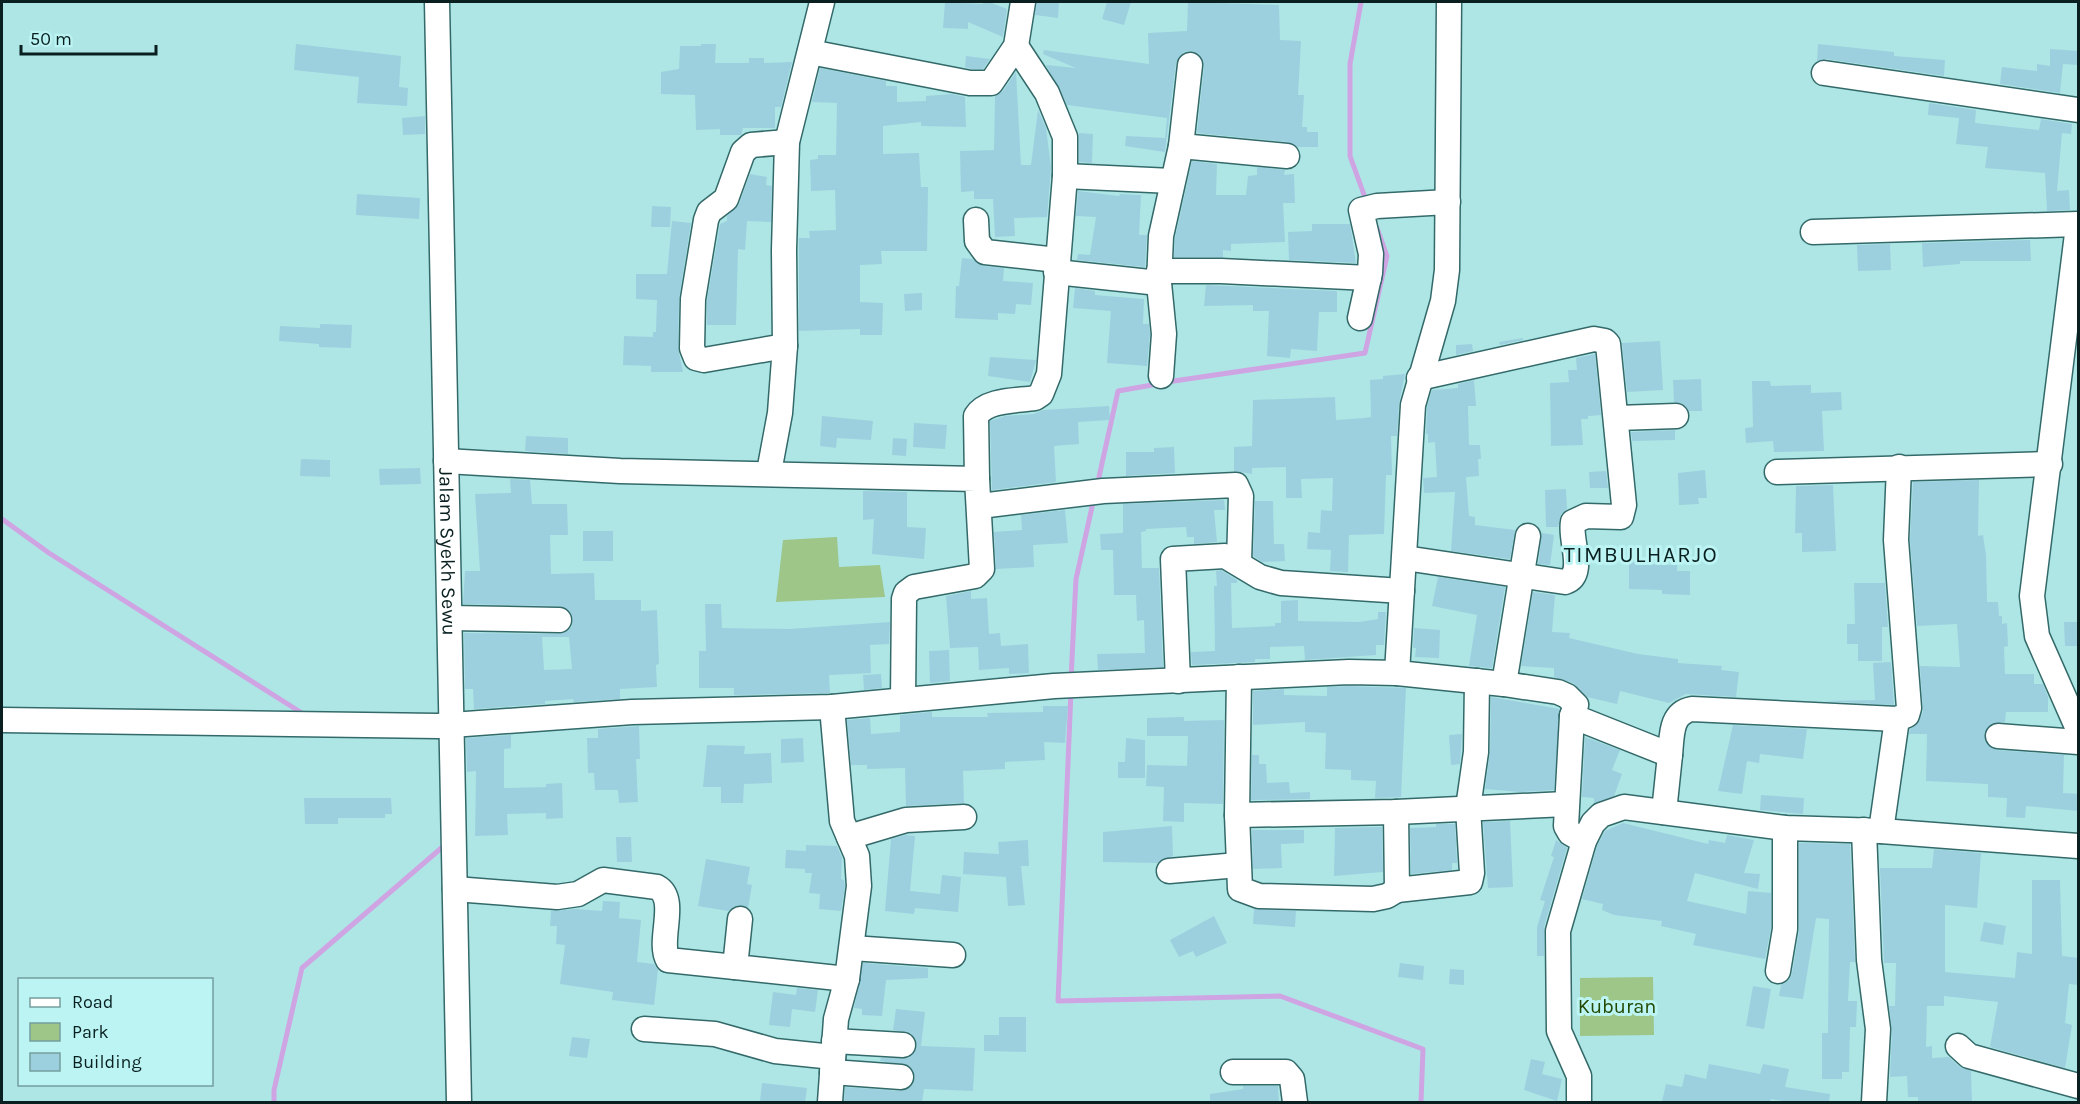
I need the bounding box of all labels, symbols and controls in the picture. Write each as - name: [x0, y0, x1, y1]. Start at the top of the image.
- scale bar: [21, 18, 156, 56]
- text: 50 m: [30, 28, 72, 50]
- street label: Jalam Syekh Sewu: [435, 468, 461, 636]
- district label: TIMBULHARJO: [1564, 542, 1718, 568]
- legend: [18, 978, 213, 1086]
- text: Road: [72, 991, 113, 1013]
- park label: Kuburan: [1578, 995, 1656, 1018]
- text: Park: [72, 1021, 109, 1043]
- text: Building: [72, 1051, 142, 1073]

